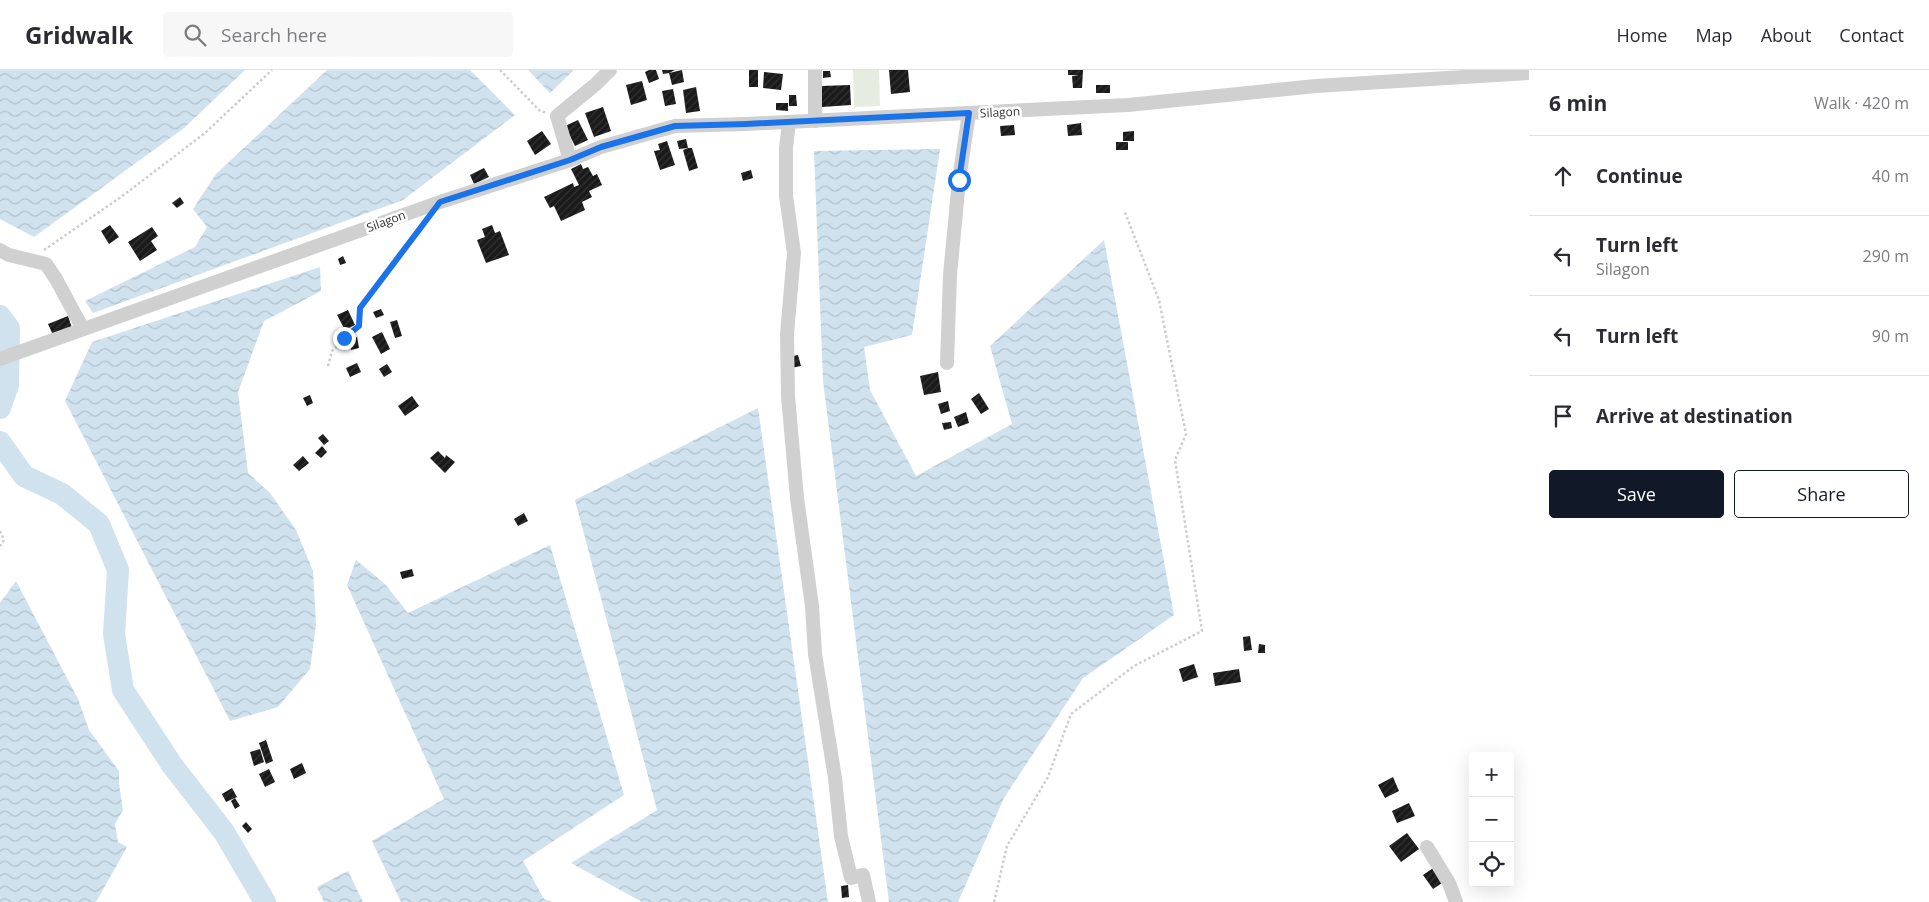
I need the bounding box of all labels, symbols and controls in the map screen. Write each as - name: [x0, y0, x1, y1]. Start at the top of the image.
- search box: [163, 12, 513, 57]
- text: Gridwalk: [25, 18, 133, 51]
- icon: search: [181, 21, 209, 49]
- text: Search here: [221, 22, 327, 48]
- text: Home: [1617, 23, 1667, 47]
- text: Map: [1695, 23, 1733, 47]
- text: About: [1761, 23, 1811, 47]
- text: Contact: [1839, 23, 1904, 47]
- text: 6 min: [1549, 89, 1607, 117]
- text: Walk · 420 m: [1814, 92, 1909, 114]
- street label: Silagon: [979, 102, 1021, 122]
- icon: ahead: [1549, 162, 1577, 190]
- text: Continue: [1596, 163, 1683, 189]
- text: 40 m: [1872, 165, 1909, 187]
- route start: [948, 169, 971, 192]
- street label: Silagon: [364, 206, 408, 236]
- text: Turn left: [1596, 232, 1678, 258]
- icon: left: [1549, 242, 1577, 270]
- text: 290 m: [1863, 245, 1909, 267]
- text: Silagon: [1596, 258, 1650, 280]
- icon: left: [1549, 322, 1577, 350]
- text: Turn left: [1596, 323, 1678, 349]
- text: 90 m: [1872, 325, 1909, 347]
- route end: [333, 327, 356, 350]
- icon: arrive: [1549, 402, 1577, 430]
- text: Arrive at destination: [1596, 403, 1793, 429]
- button: Save: [1549, 470, 1724, 518]
- button: Share: [1734, 470, 1909, 518]
- map controls: [1469, 752, 1514, 887]
- button: +: [1469, 752, 1514, 797]
- button: −: [1469, 797, 1514, 842]
- button: locate: [1469, 842, 1514, 887]

